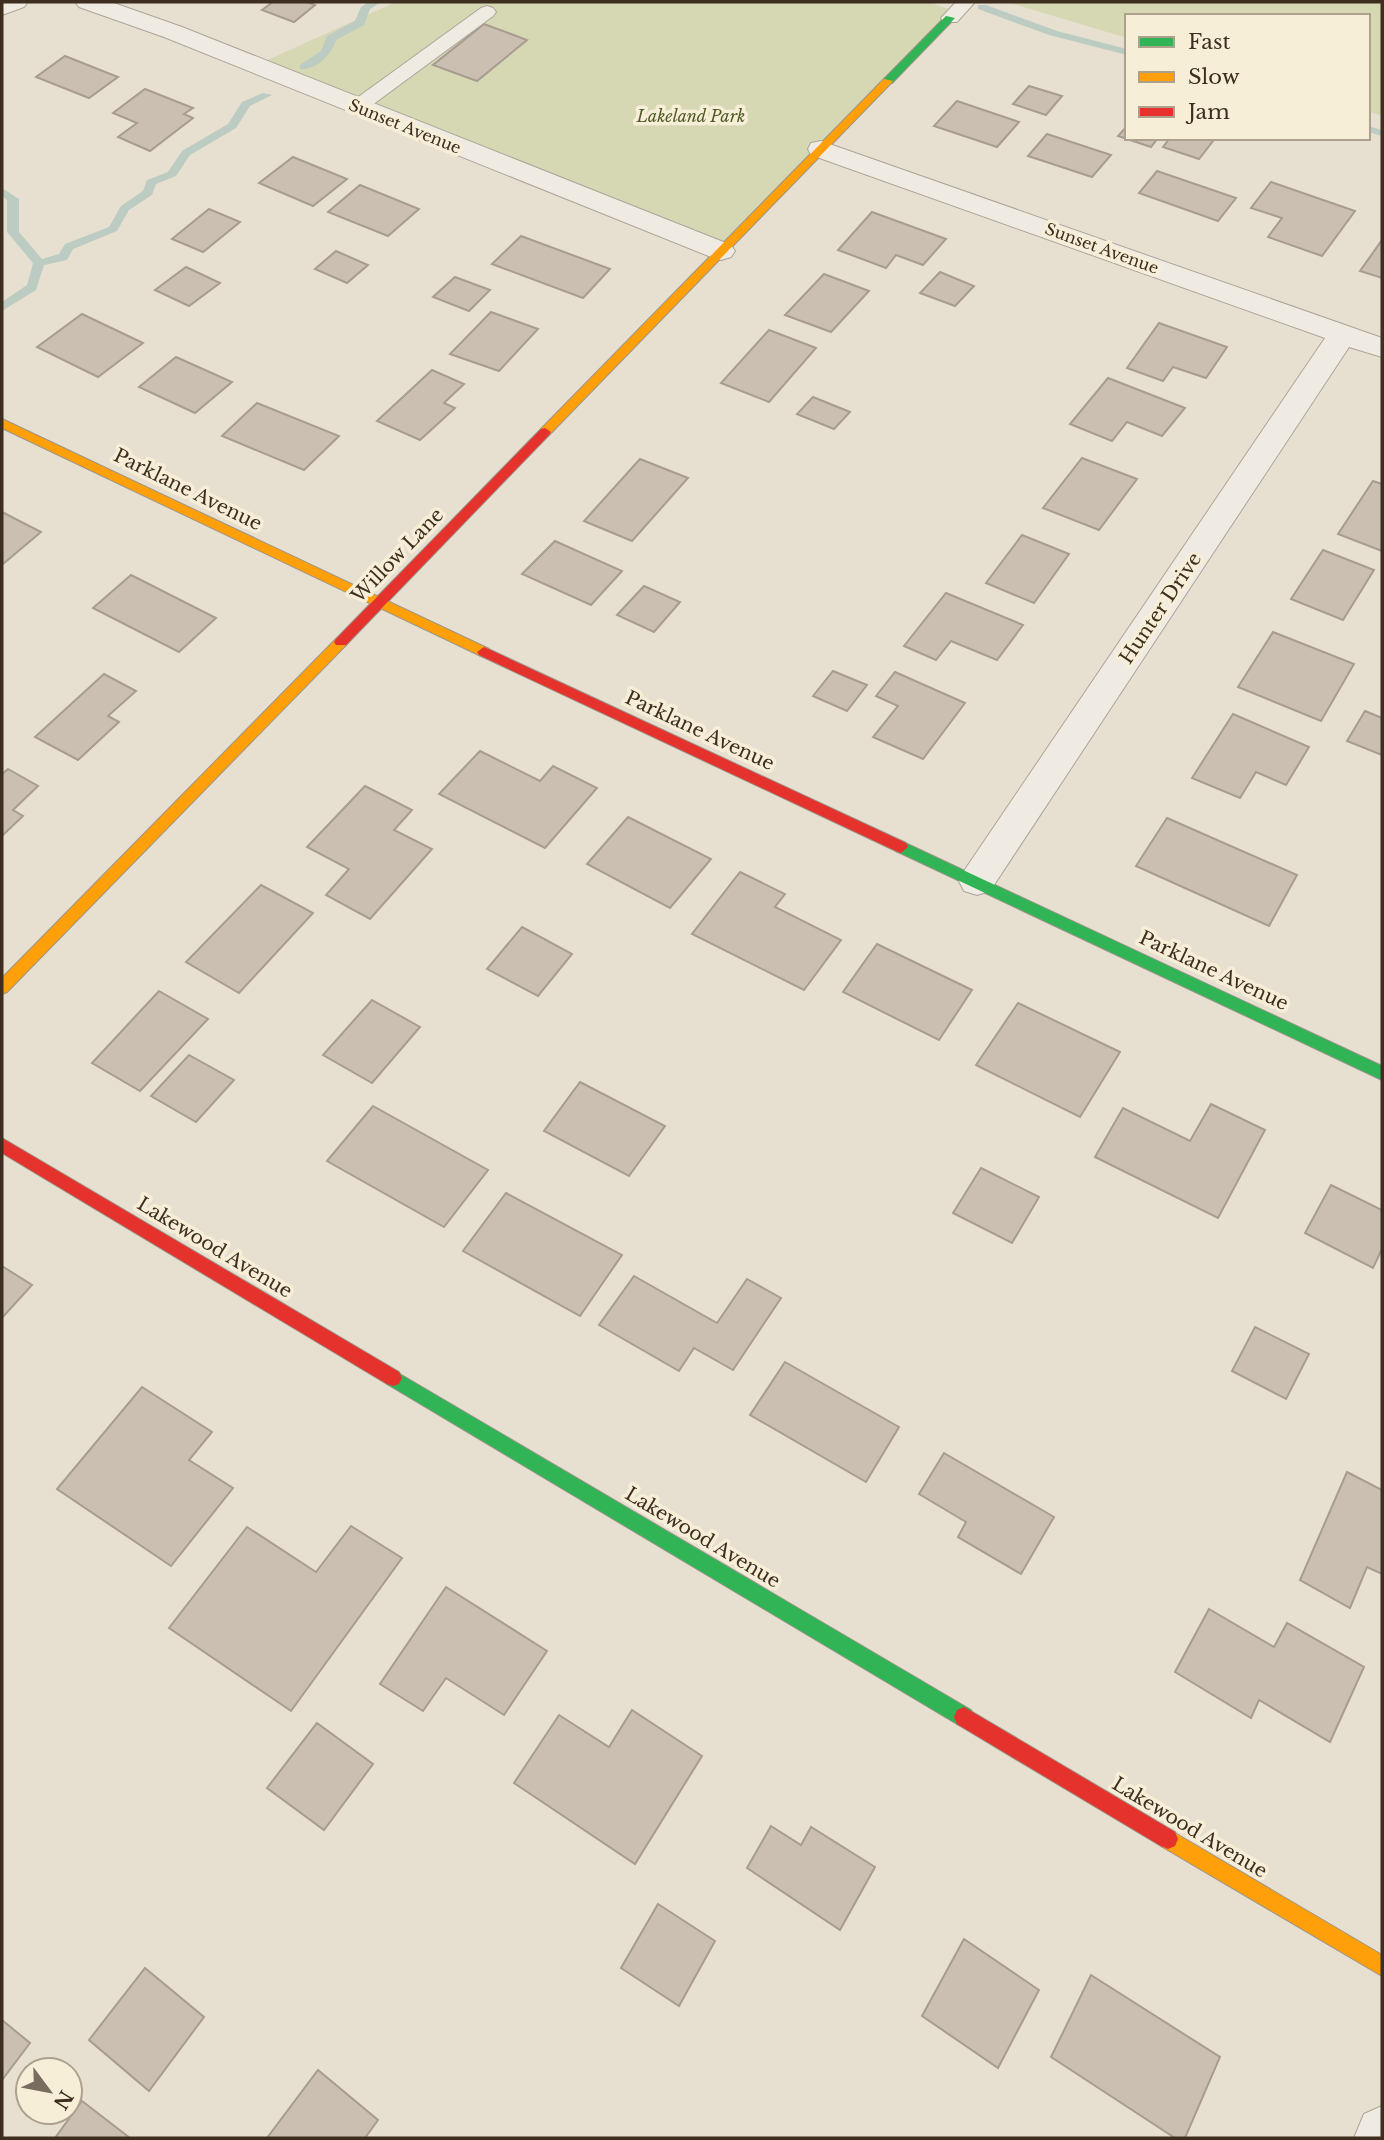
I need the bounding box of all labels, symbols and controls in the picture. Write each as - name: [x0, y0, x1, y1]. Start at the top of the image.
- legend: [1125, 14, 1370, 140]
- text: Fast: [1188, 29, 1230, 55]
- text: Slow: [1188, 64, 1240, 90]
- street label: Sunset Avenue: [346, 94, 464, 158]
- text: Jam: [1185, 99, 1230, 125]
- park label: Lakeland Park: [636, 106, 745, 126]
- street label: Sunset Avenue: [1042, 218, 1162, 278]
- street label: Parklane Avenue: [110, 444, 266, 535]
- street label: Willow Lane: [346, 503, 448, 608]
- street label: Hunter Drive: [1115, 548, 1206, 668]
- street label: Parklane Avenue: [622, 686, 778, 775]
- street label: Parklane Avenue: [1136, 926, 1292, 1015]
- street label: Lakewood Avenue: [133, 1192, 296, 1303]
- street label: Lakewood Avenue: [621, 1482, 784, 1593]
- street label: Lakewood Avenue: [1108, 1772, 1271, 1883]
- north arrow: [14, 2056, 84, 2126]
- text: N: [48, 2086, 77, 2114]

